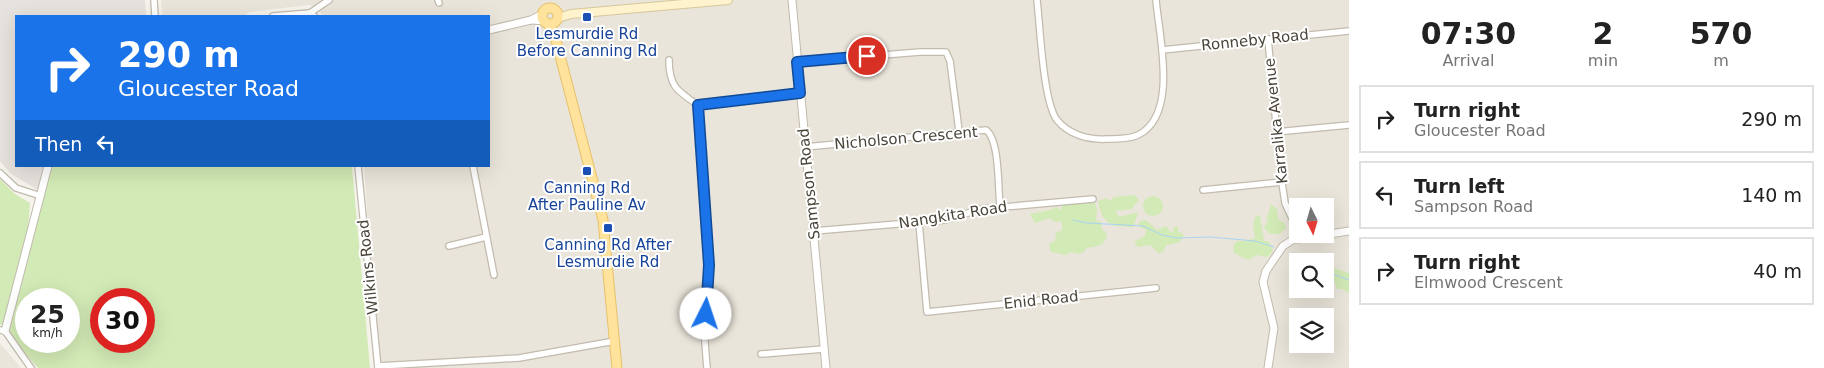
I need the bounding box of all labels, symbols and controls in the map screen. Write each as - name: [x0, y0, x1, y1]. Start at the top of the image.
- marker: Lesmurdie Rd Before Canning Rd: [581, 11, 593, 23]
- text: 07:30: [1421, 16, 1516, 51]
- text: 2: [1592, 16, 1613, 51]
- text: 570: [1690, 16, 1752, 51]
- place label: Lesmurdie Rd Before Canning Rd: [517, 25, 657, 60]
- street label: Ronneby Road: [1200, 25, 1310, 55]
- icon: right: [35, 35, 100, 100]
- text: 290 m: [118, 35, 240, 75]
- pin: [846, 35, 888, 77]
- icon: arrive: [853, 42, 881, 70]
- text: Arrival: [1442, 51, 1494, 70]
- text: min: [1588, 51, 1618, 70]
- text: m: [1713, 51, 1729, 70]
- street label: Karralika Avenue: [1260, 57, 1292, 185]
- text: Gloucester Road: [118, 76, 299, 101]
- text: Turn right: [1414, 99, 1520, 121]
- icon: right: [1371, 105, 1399, 133]
- text: 290 m: [1741, 108, 1802, 130]
- text: Gloucester Road: [1414, 121, 1546, 140]
- street label: Nicholson Crescent: [833, 123, 979, 153]
- street label: Sampson Road: [794, 127, 824, 241]
- icon: left: [92, 130, 120, 158]
- text: Then: [35, 133, 82, 155]
- marker: Canning Rd After Pauline Av: [581, 165, 593, 177]
- text: Turn left: [1414, 175, 1505, 197]
- place label: Canning Rd After Pauline Av: [528, 179, 646, 214]
- icon: left: [1371, 181, 1399, 209]
- text: 140 m: [1741, 184, 1802, 206]
- text: Sampson Road: [1414, 197, 1533, 216]
- street label: Nangkita Road: [897, 198, 1009, 232]
- north arrow: [1289, 198, 1334, 242]
- map controls: [1289, 198, 1334, 353]
- street label: Wilkins Road: [354, 219, 382, 315]
- marker: Canning Rd After Lesmurdie Rd: [602, 222, 614, 234]
- place label: Canning Rd After Lesmurdie Rd: [544, 236, 673, 271]
- text: Turn right: [1414, 251, 1520, 273]
- button: search: [1289, 253, 1334, 298]
- icon: right: [1371, 257, 1399, 285]
- text: 40 m: [1753, 260, 1802, 282]
- text: Elmwood Crescent: [1414, 273, 1563, 292]
- position arrow: [679, 287, 731, 339]
- street label: Enid Road: [1003, 287, 1079, 313]
- speed limit sign: 30: [90, 288, 155, 353]
- text: 25: [30, 300, 65, 329]
- button: layers: [1289, 308, 1334, 353]
- text: km/h: [32, 326, 63, 340]

